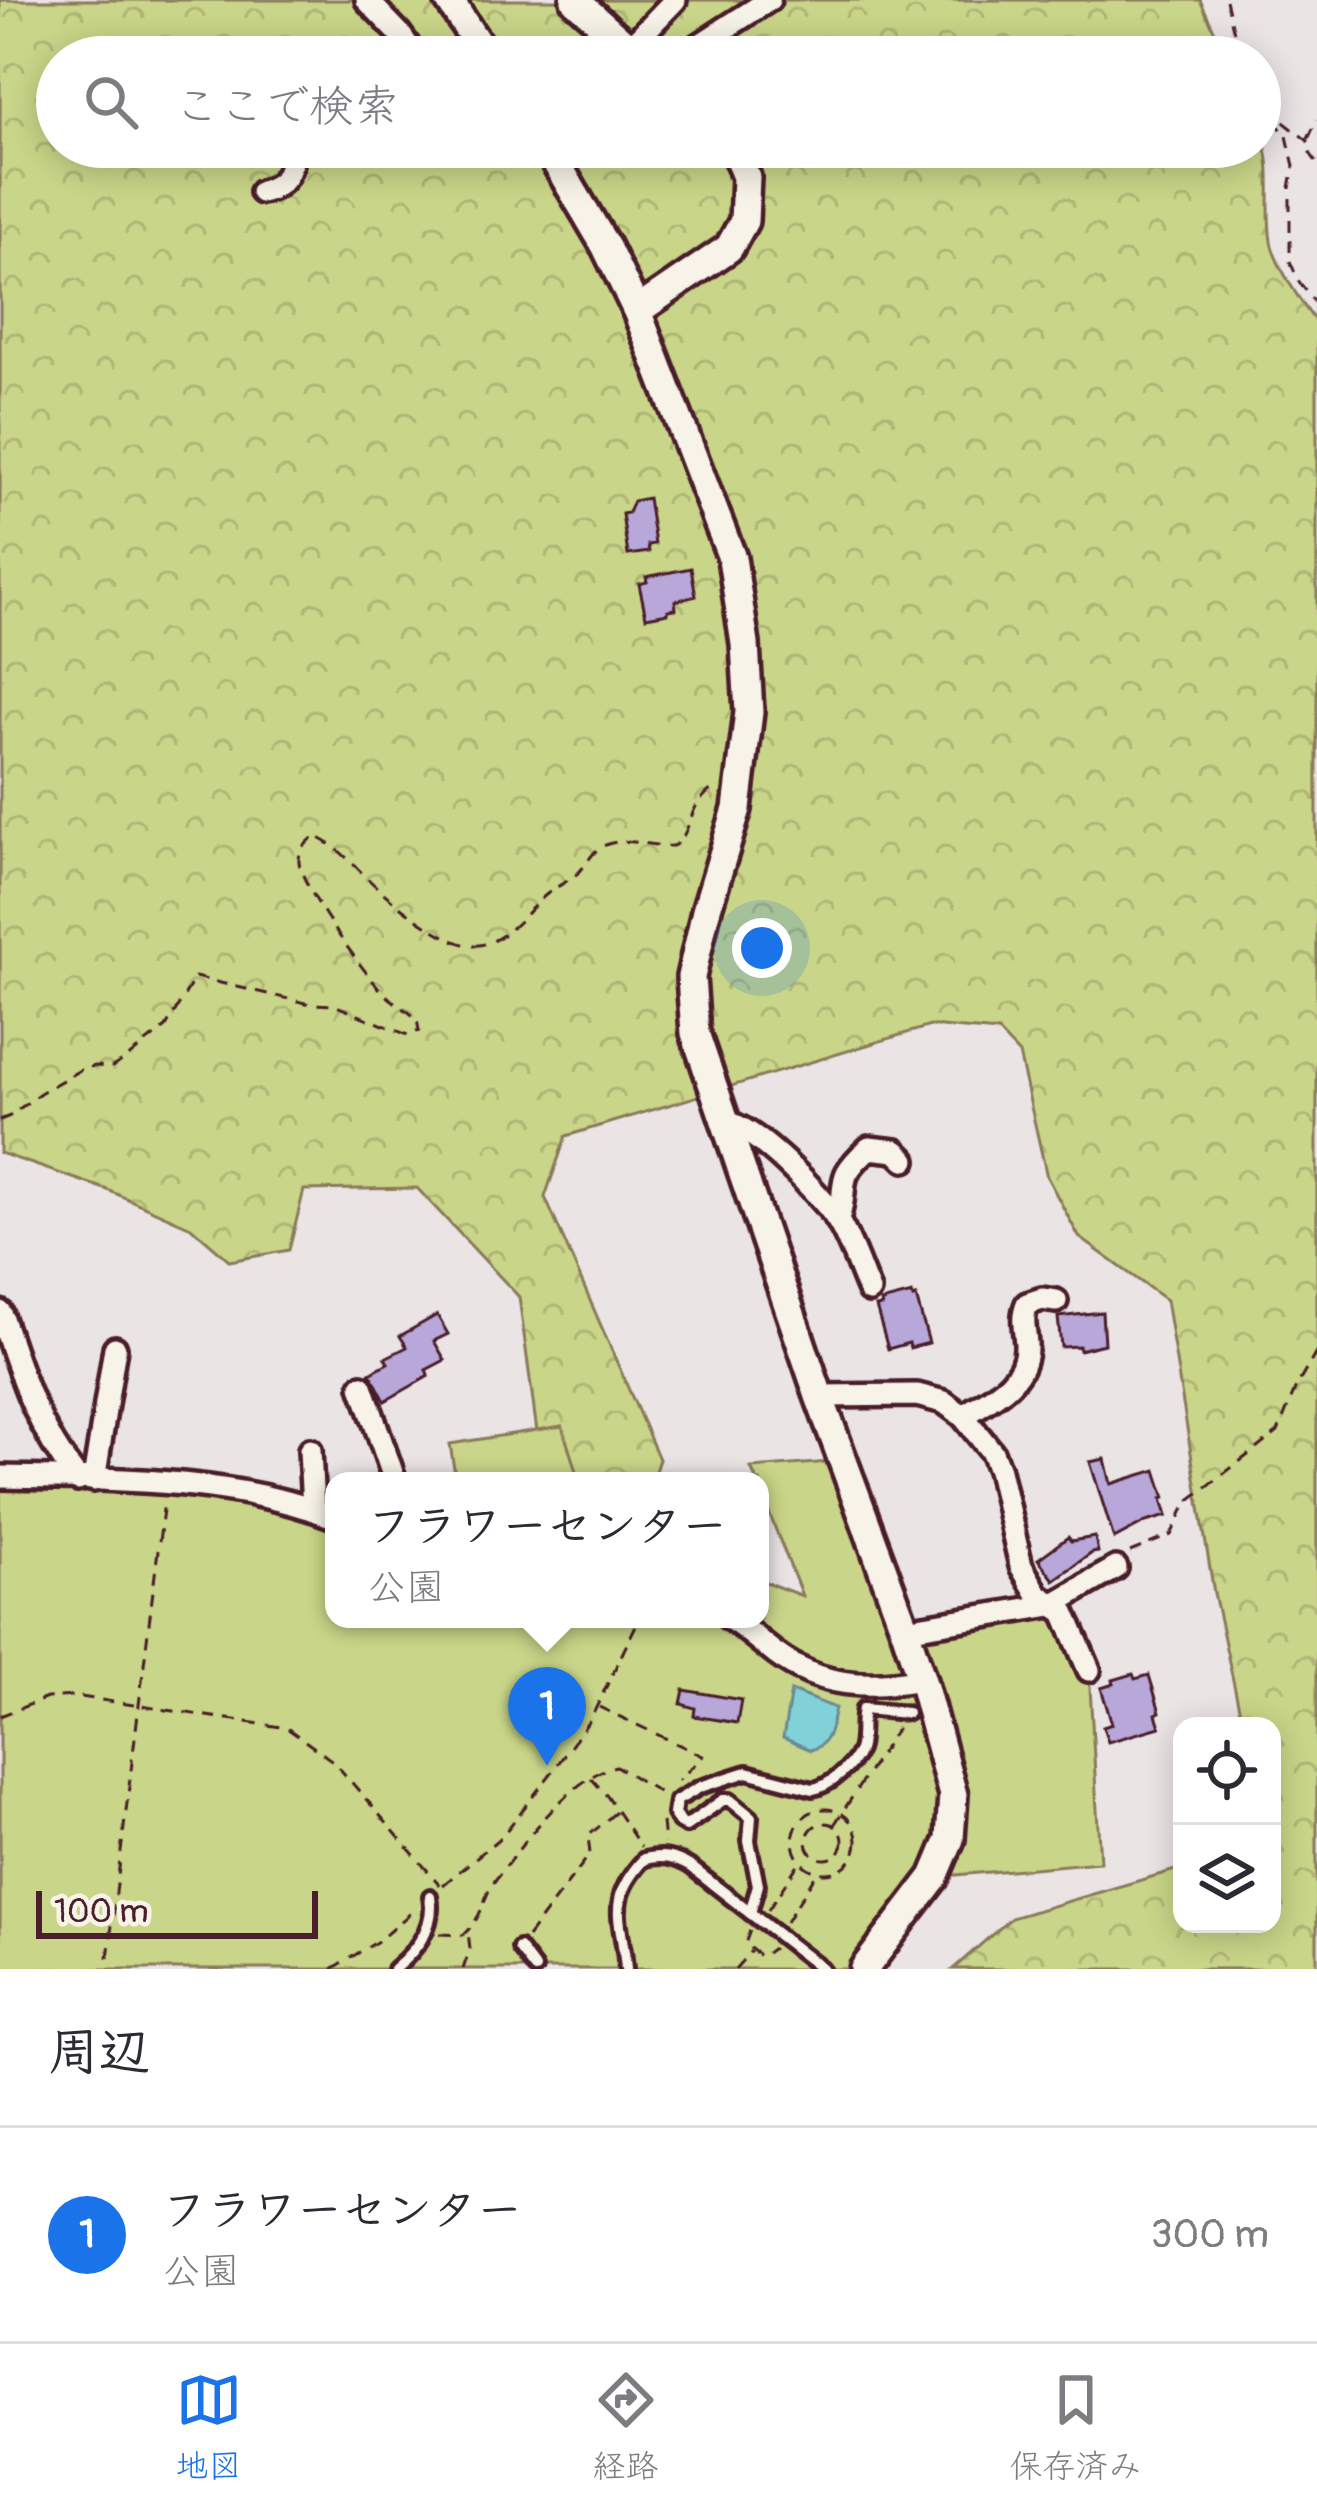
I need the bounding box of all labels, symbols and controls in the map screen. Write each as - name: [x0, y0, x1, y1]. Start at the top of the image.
- search box: [36, 36, 1281, 168]
- icon: search: [78, 69, 144, 135]
- text: ここで検索: [174, 79, 399, 135]
- your location: [732, 918, 792, 978]
- popup: [325, 1472, 769, 1628]
- text: フラワーセンター: [367, 1499, 727, 1555]
- text: 公園: [367, 1563, 445, 1612]
- pin: 1: [508, 1667, 586, 1766]
- map controls: [1173, 1717, 1281, 1933]
- button: locate: [1173, 1717, 1281, 1825]
- button: layers: [1173, 1825, 1281, 1933]
- scale bar: [36, 1885, 318, 1938]
- text: 100 m: [54, 1891, 148, 1932]
- text: 周辺: [48, 2021, 150, 2085]
- text: フラワーセンター: [162, 2183, 522, 2239]
- text: 1: [79, 2210, 95, 2259]
- text: 300 m: [1151, 2210, 1269, 2259]
- text: 公園: [162, 2247, 240, 2296]
- tab: 地図: [176, 2367, 242, 2487]
- tab: 経路: [593, 2367, 659, 2487]
- tab: 保存済み: [1010, 2367, 1142, 2487]

